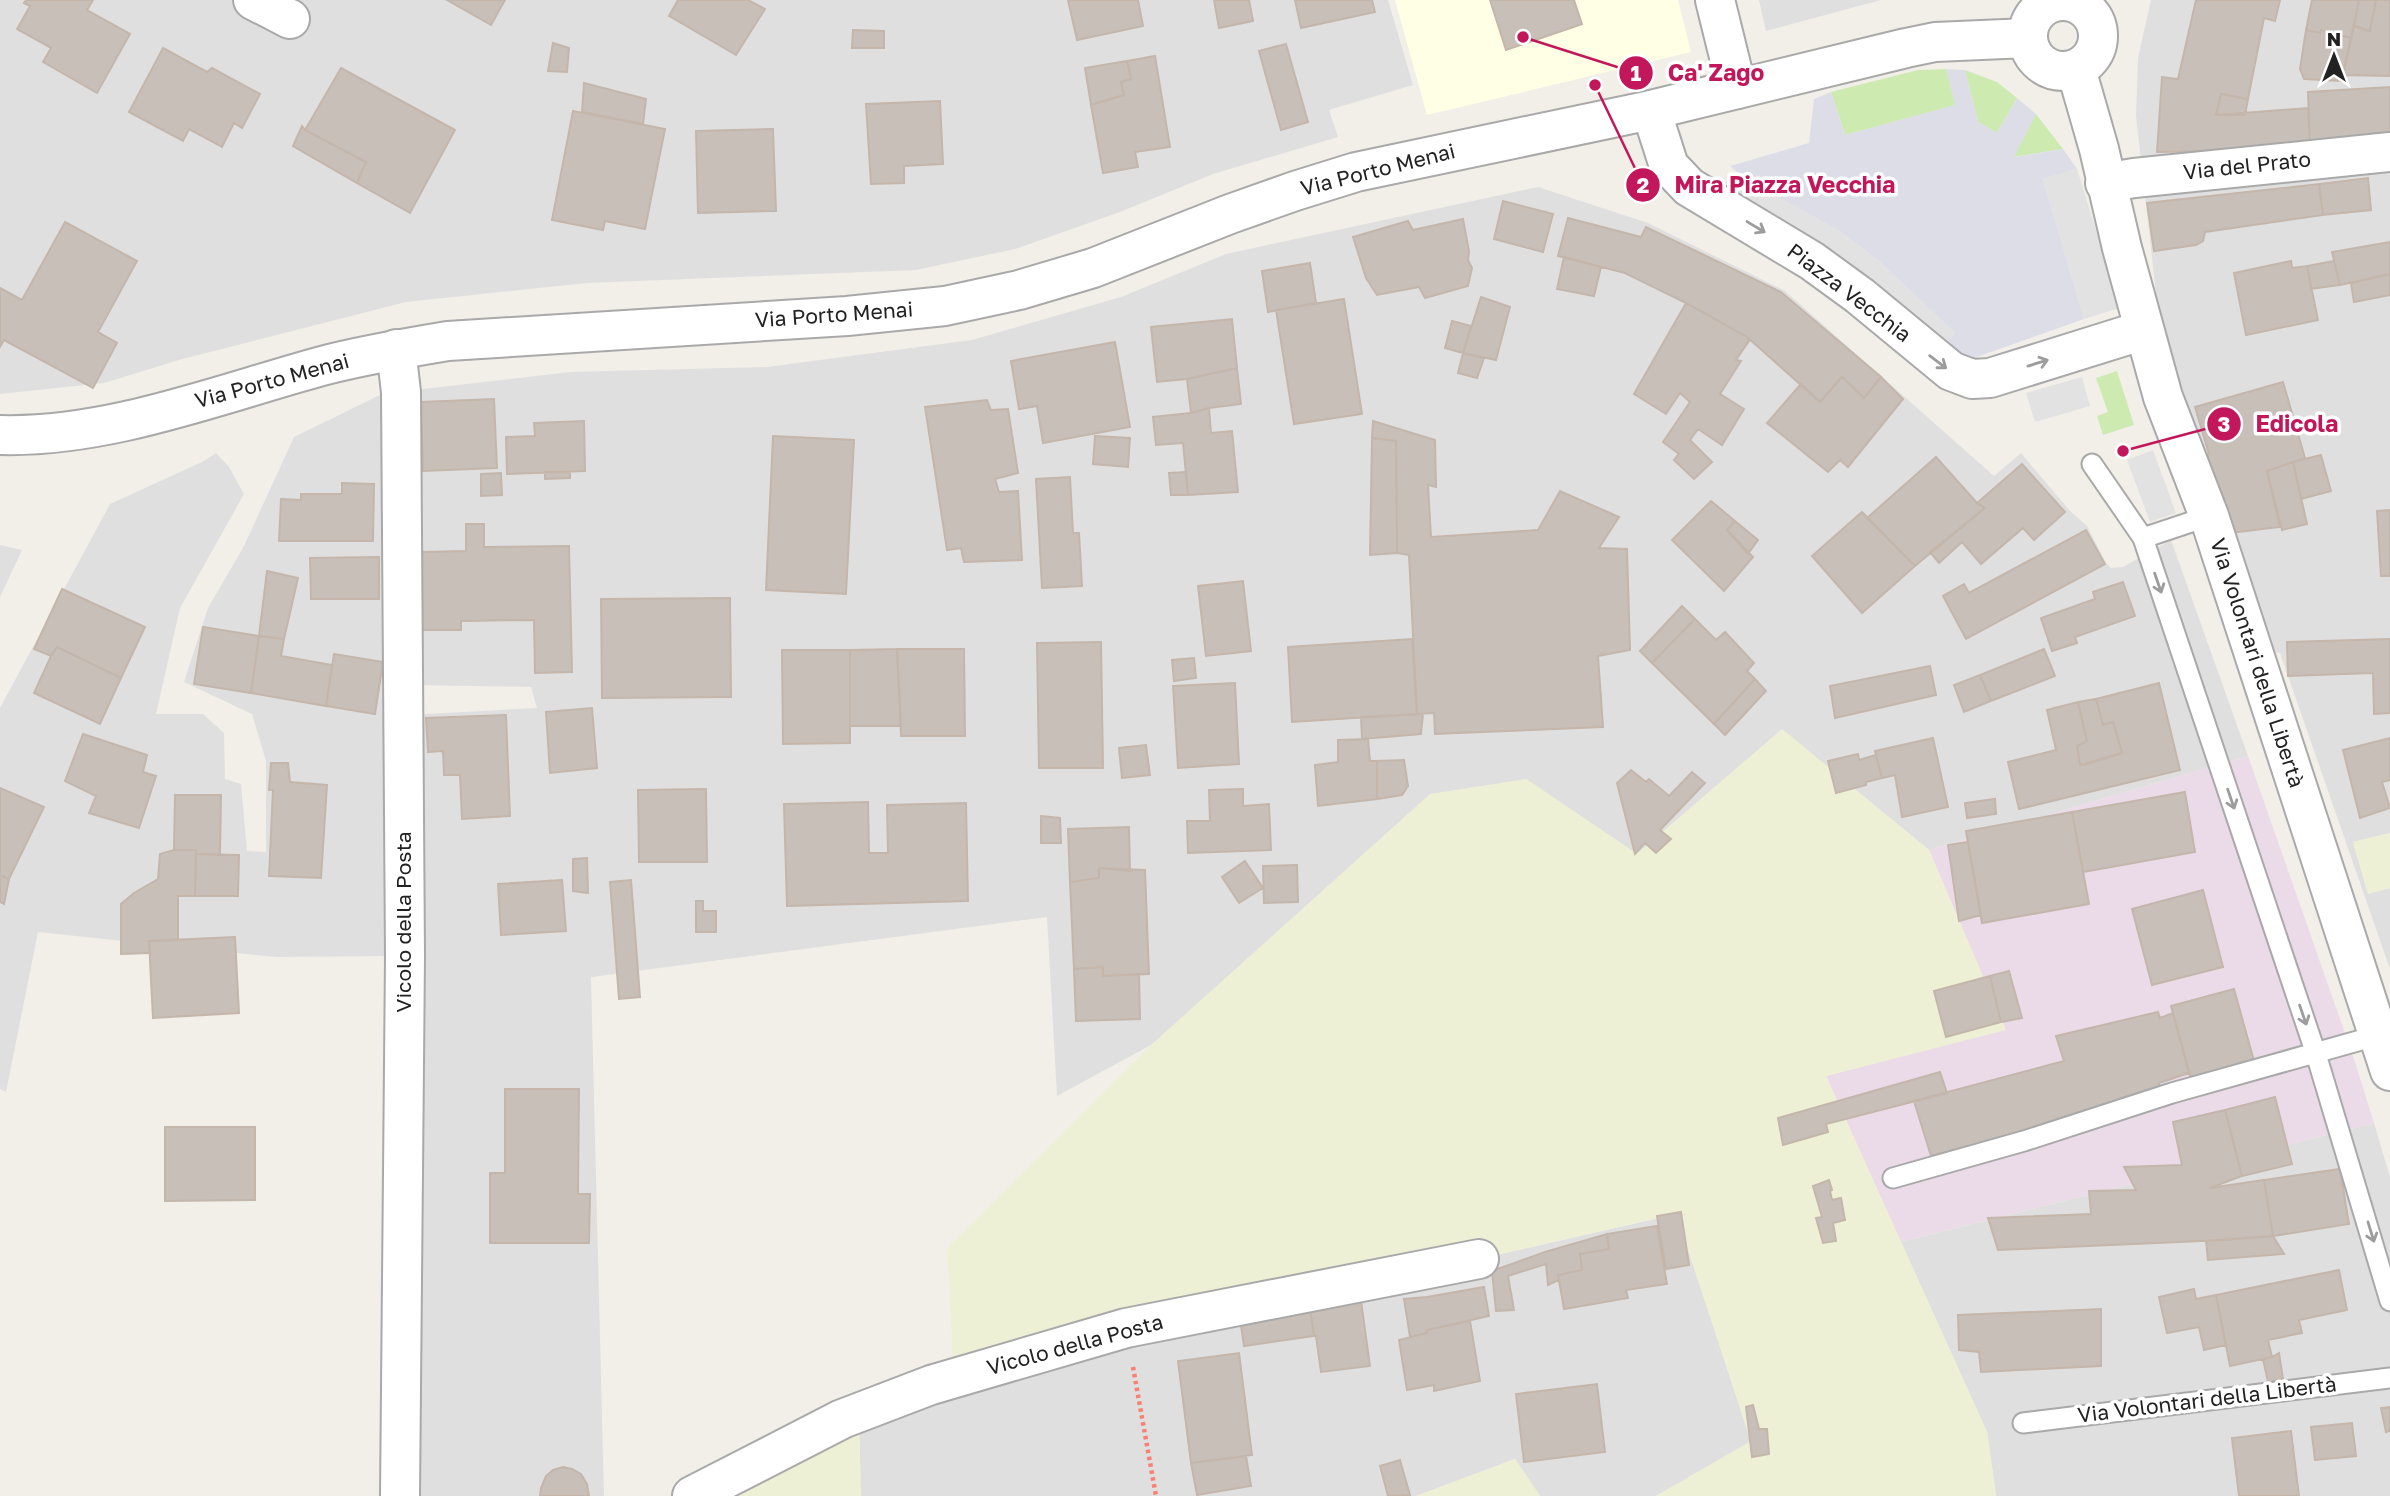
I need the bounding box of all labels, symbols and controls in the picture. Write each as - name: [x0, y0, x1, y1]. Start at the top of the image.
- north arrow: [2299, 21, 2369, 91]
- text: N: [2327, 27, 2341, 50]
- callout: Ca' Zago: [1619, 51, 1778, 95]
- text: Ca' Zago: [1668, 58, 1764, 86]
- text: 1: [1631, 60, 1642, 86]
- street label: Via Porto Menai: [1298, 137, 1458, 201]
- street label: Via del Prato: [2182, 145, 2312, 185]
- callout: Mira Piazza Vecchia: [1626, 163, 1910, 207]
- text: Mira Piazza Vecchia: [1675, 170, 1895, 198]
- text: 2: [1637, 172, 1650, 198]
- one-way arrow: [1745, 220, 1765, 234]
- street label: Piazza Vecchia: [1783, 237, 1917, 347]
- street label: Via Porto Menai: [754, 296, 914, 332]
- street label: Via Porto Menai: [192, 347, 352, 413]
- one-way arrow: [1929, 354, 1948, 369]
- one-way arrow: [2026, 356, 2048, 369]
- callout: Edicola: [2206, 402, 2352, 446]
- text: Edicola: [2256, 409, 2338, 437]
- text: 3: [2218, 411, 2230, 437]
- street label: Via Volontari della Libertà: [2205, 535, 2311, 791]
- one-way arrow: [2153, 572, 2166, 594]
- one-way arrow: [2225, 788, 2238, 810]
- street label: Vicolo della Posta: [390, 831, 416, 1013]
- one-way arrow: [2298, 1003, 2310, 1025]
- one-way arrow: [2365, 1221, 2378, 1243]
- street label: Vicolo della Posta: [984, 1308, 1166, 1380]
- street label: Via Volontari della Libertà: [2076, 1370, 2338, 1428]

